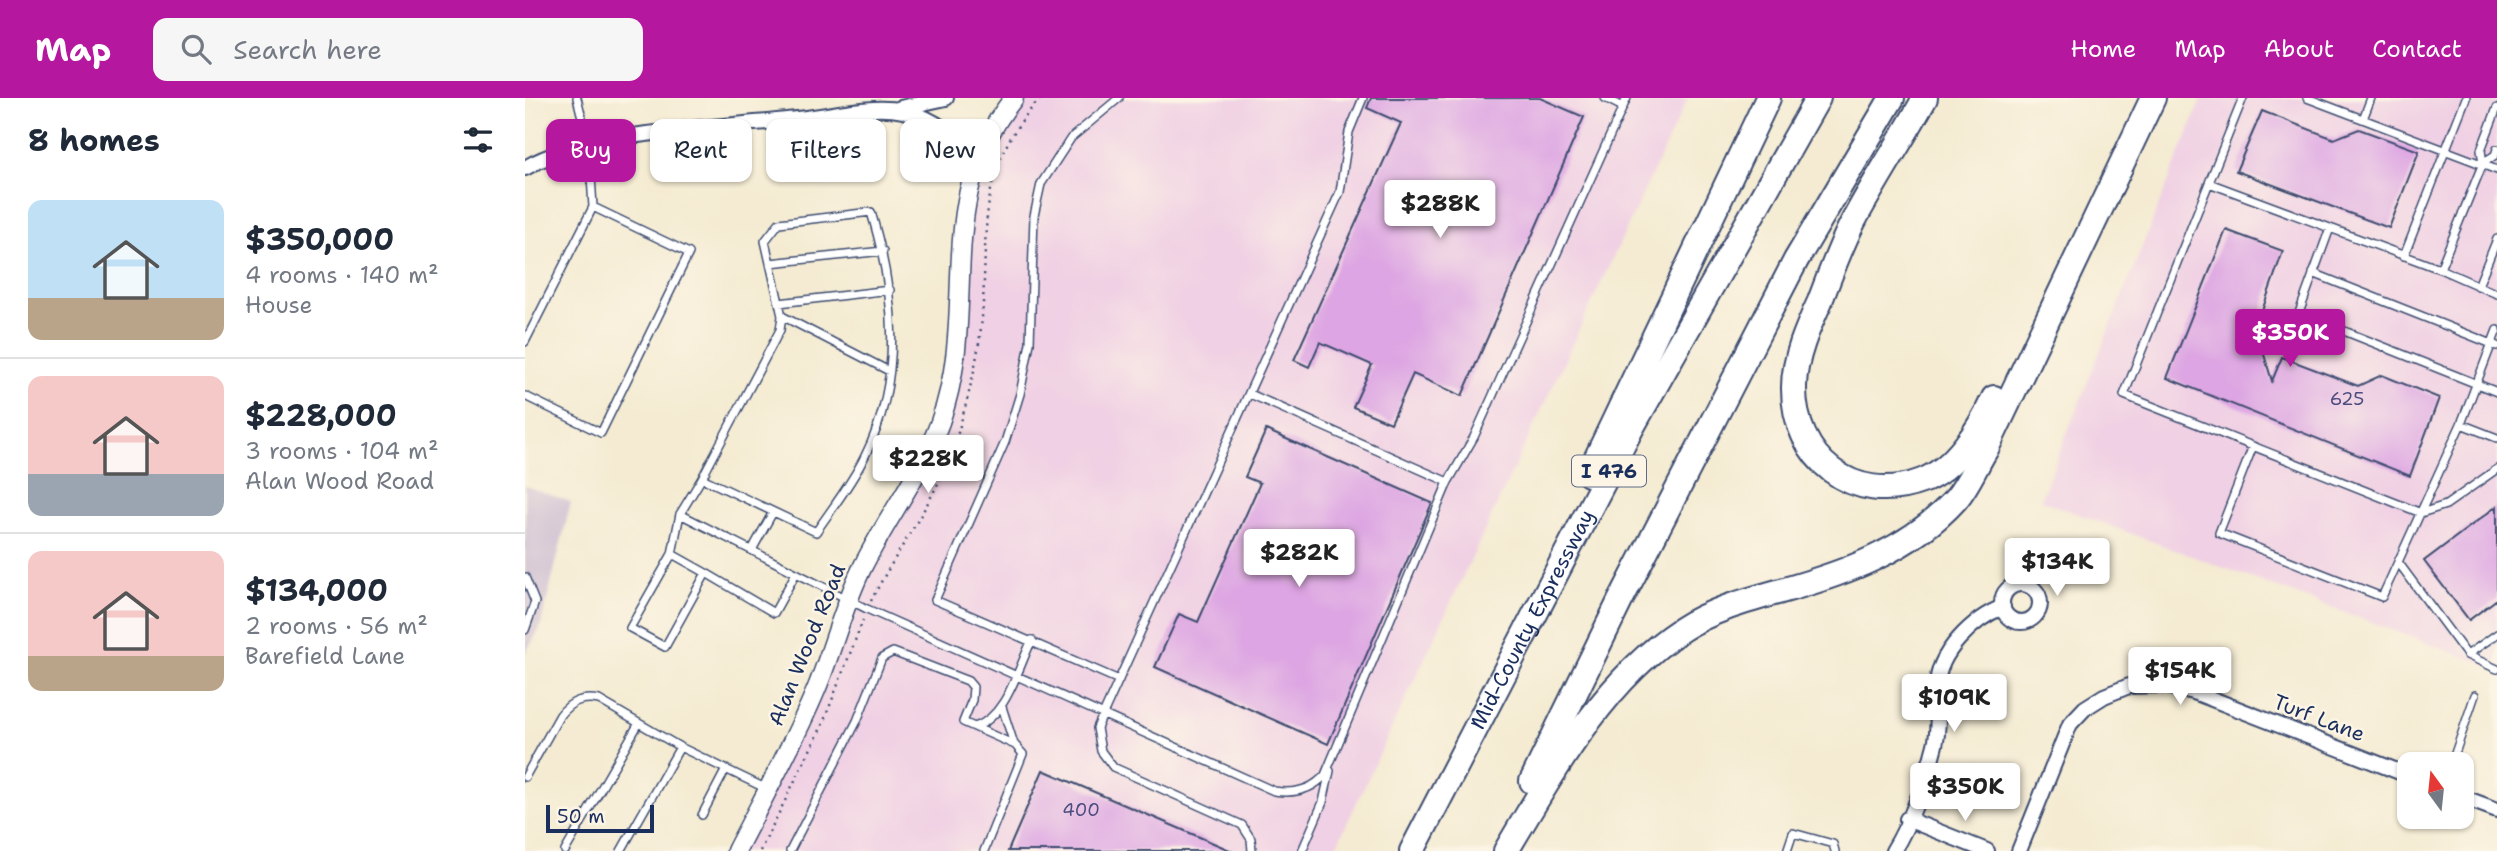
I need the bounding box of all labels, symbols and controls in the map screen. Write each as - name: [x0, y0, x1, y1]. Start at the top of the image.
- search box: [153, 18, 643, 81]
- text: Map: [35, 27, 111, 72]
- icon: search: [177, 30, 215, 68]
- text: Search here: [233, 32, 382, 67]
- text: Home: [2070, 33, 2136, 65]
- text: Map: [2174, 33, 2226, 65]
- text: About: [2264, 33, 2334, 65]
- text: Contact: [2372, 33, 2462, 65]
- chip: Buy: [546, 119, 636, 182]
- chip: Rent: [650, 119, 752, 182]
- chip: Filters: [766, 119, 886, 182]
- chip: New: [900, 119, 1000, 182]
- text: 8 homes: [28, 120, 160, 161]
- icon: filters: [459, 121, 497, 159]
- pin: $288K: [1391, 180, 1489, 240]
- text: $288K: [1400, 188, 1480, 218]
- text: $350,000: [245, 219, 394, 260]
- icon: home: [84, 228, 168, 312]
- text: 4 rooms · 140 m²: [245, 260, 439, 290]
- text: House: [245, 290, 313, 320]
- pin: $350K: [2241, 310, 2339, 369]
- text: $350K: [2251, 317, 2329, 347]
- house number: 625: [2330, 387, 2364, 411]
- text: $228,000: [245, 395, 397, 436]
- icon: home: [84, 404, 168, 488]
- text: 3 rooms · 104 m²: [245, 436, 438, 466]
- pin: $228K: [879, 436, 977, 495]
- text: $228K: [889, 443, 967, 473]
- road number: I 476: [1572, 456, 1646, 486]
- text: Alan Wood Road: [245, 466, 434, 496]
- street label: Mid-County Expressway: [1464, 505, 1601, 734]
- pin: $282K: [1250, 530, 1348, 589]
- text: $282K: [1260, 537, 1338, 567]
- pin: $134K: [2008, 538, 2106, 598]
- text: $134K: [2021, 546, 2093, 576]
- street label: Alan Wood Road: [762, 560, 852, 730]
- text: $134,000: [245, 570, 388, 611]
- icon: home: [84, 579, 168, 663]
- text: 2 rooms · 56 m²: [245, 611, 428, 641]
- text: Barefield Lane: [245, 641, 405, 671]
- pin: $154K: [2131, 648, 2229, 707]
- text: $154K: [2144, 655, 2216, 685]
- pin: $109K: [1905, 674, 2003, 734]
- text: $109K: [1918, 682, 1990, 712]
- street label: Turf Lane: [2269, 688, 2369, 748]
- north arrow: [2397, 752, 2475, 830]
- map controls: [2397, 752, 2474, 829]
- pin: $350K: [1916, 764, 2014, 823]
- text: $350K: [1926, 771, 2004, 801]
- house number: 400: [1062, 798, 1100, 822]
- scale bar: [546, 802, 655, 834]
- text: 50 m: [557, 804, 605, 829]

